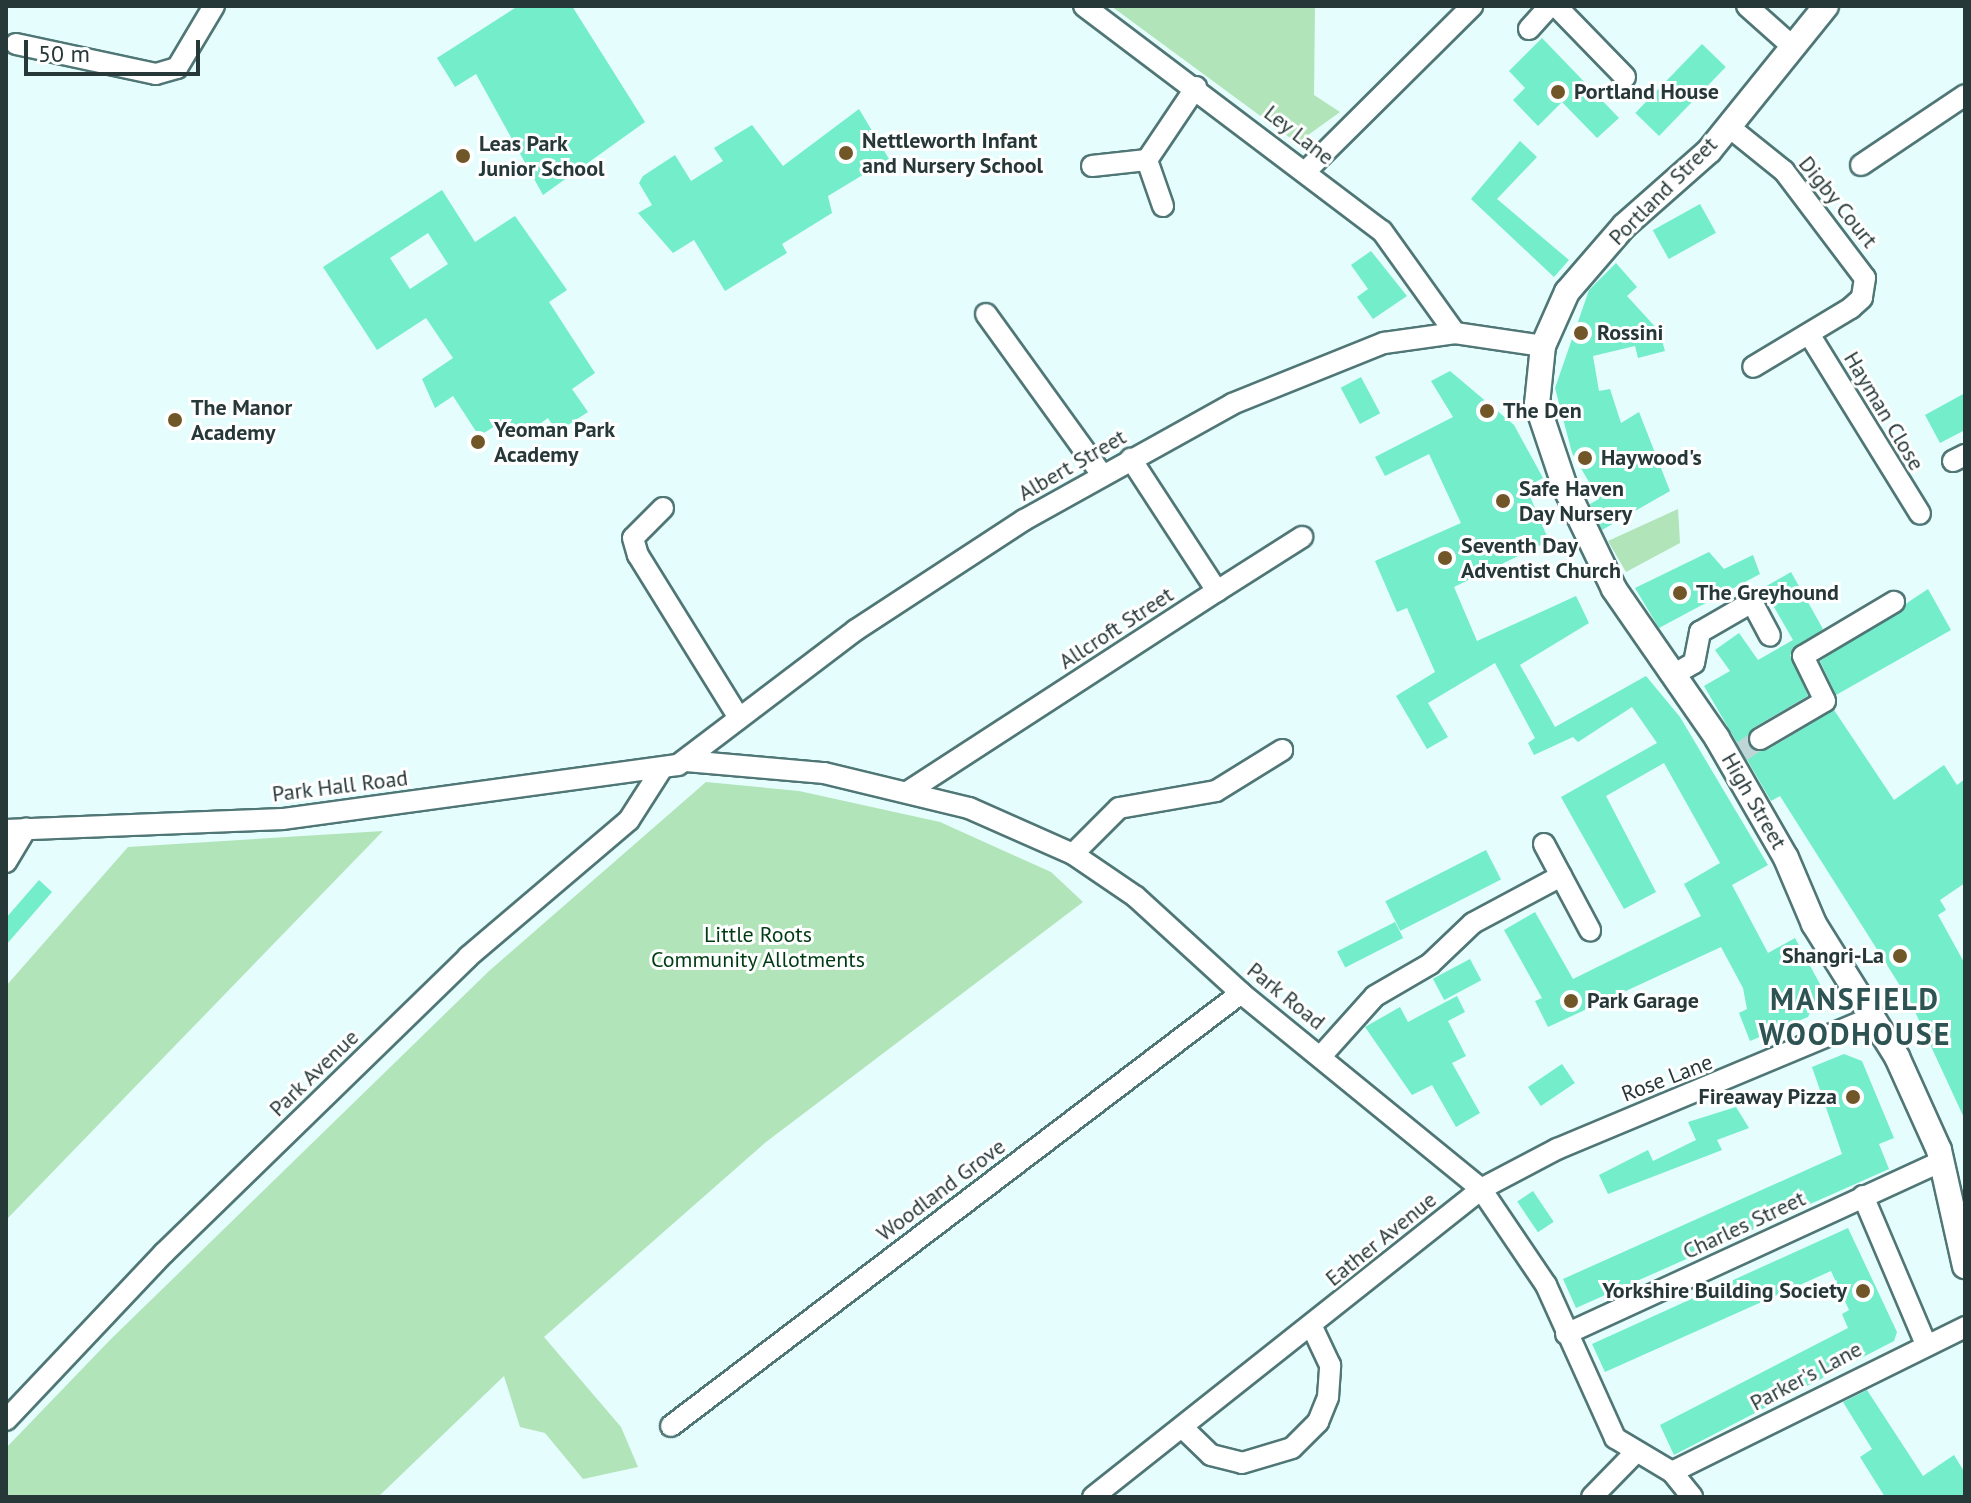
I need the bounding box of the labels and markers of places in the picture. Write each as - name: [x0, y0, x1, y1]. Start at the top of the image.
- place label: Portland House: [1574, 79, 1719, 105]
- marker: Portland House: [1549, 83, 1567, 101]
- place label: Nettleworth Infant and Nursery School: [862, 127, 1044, 178]
- place label: Leas Park Junior School: [479, 130, 604, 182]
- marker: Nettleworth Infant and Nursery School: [837, 144, 855, 162]
- marker: Leas Park Junior School: [454, 147, 472, 165]
- place label: Rossini: [1597, 320, 1663, 346]
- marker: Rossini: [1572, 324, 1590, 342]
- place label: The Manor Academy: [191, 394, 292, 446]
- place label: The Den: [1503, 398, 1582, 424]
- marker: The Den: [1478, 402, 1496, 420]
- marker: The Manor Academy: [166, 411, 184, 429]
- place label: Yeoman Park Academy: [494, 416, 615, 468]
- marker: Yeoman Park Academy: [469, 433, 487, 451]
- place label: Haywood's: [1601, 445, 1702, 471]
- marker: Haywood's: [1576, 449, 1594, 467]
- place label: Safe Haven Day Nursery: [1519, 475, 1633, 526]
- marker: Safe Haven Day Nursery: [1494, 492, 1512, 510]
- place label: Seventh Day Adventist Church: [1461, 532, 1621, 584]
- marker: Seventh Day Adventist Church: [1436, 549, 1454, 567]
- place label: The Greyhound: [1696, 580, 1839, 606]
- marker: The Greyhound: [1671, 584, 1689, 602]
- place label: Shangri-La: [1782, 943, 1884, 969]
- marker: Shangri-La: [1891, 947, 1909, 965]
- place label: Park Garage: [1587, 988, 1700, 1014]
- marker: Park Garage: [1562, 992, 1580, 1010]
- place label: Fireaway Pizza: [1698, 1084, 1837, 1110]
- marker: Fireaway Pizza: [1844, 1088, 1862, 1106]
- place label: Yorkshire Building Society: [1602, 1278, 1847, 1304]
- marker: Yorkshire Building Society: [1854, 1282, 1872, 1300]

